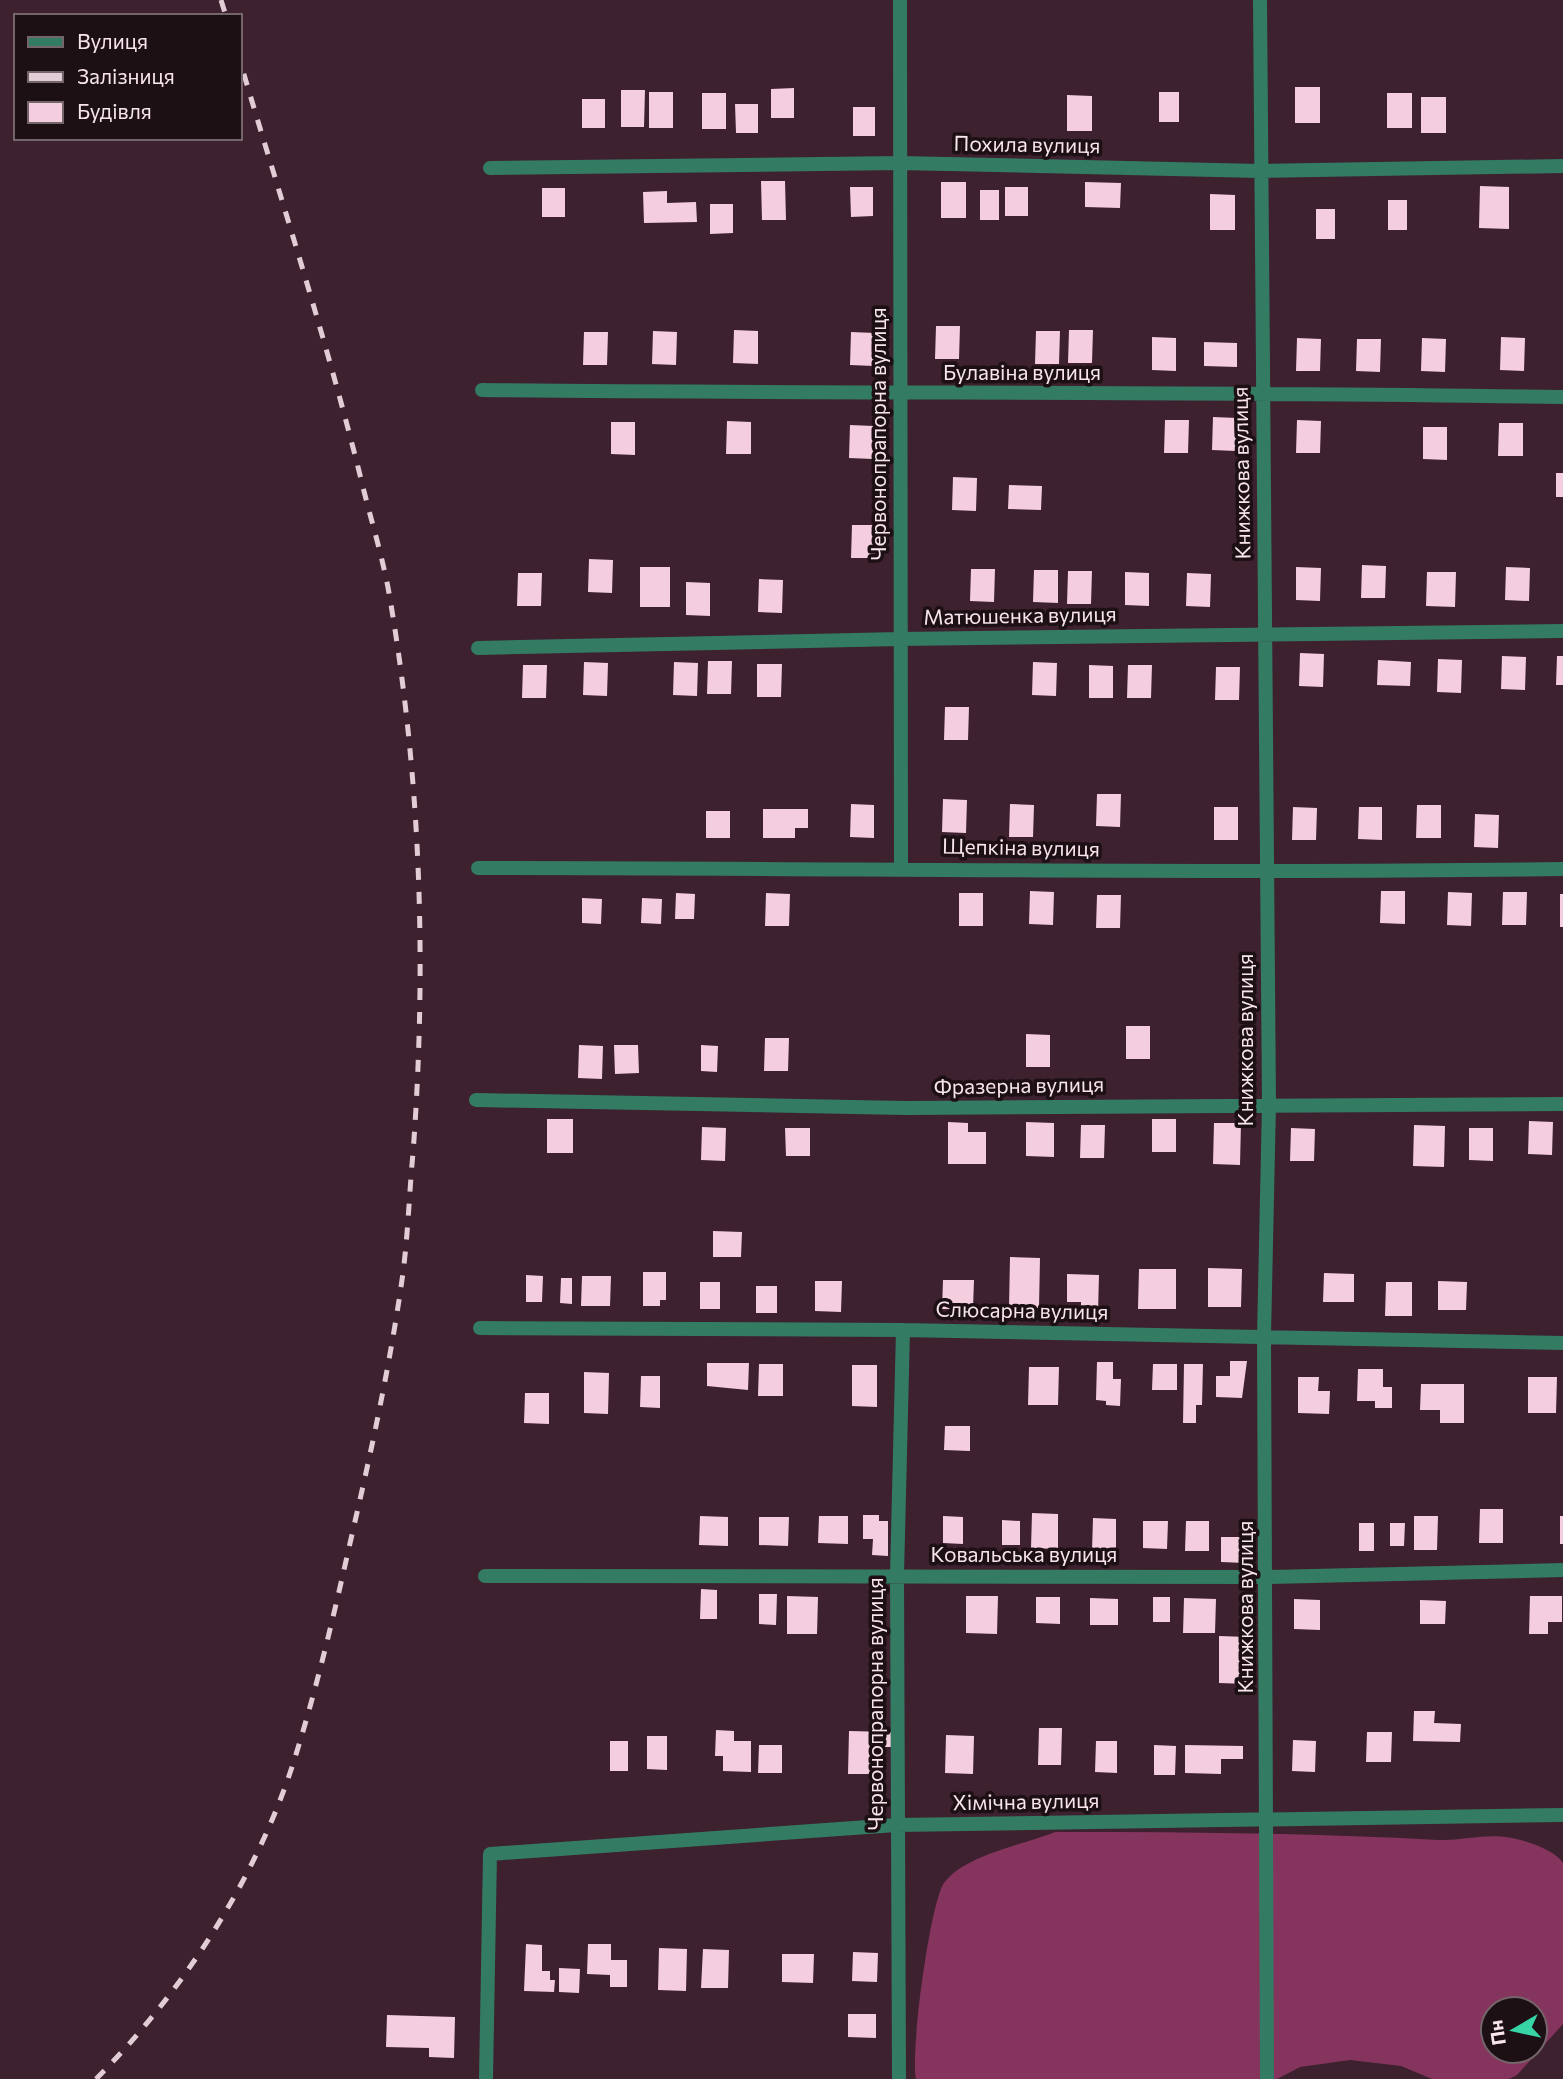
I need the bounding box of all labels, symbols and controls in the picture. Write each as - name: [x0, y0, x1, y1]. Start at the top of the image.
- legend: [14, 14, 242, 140]
- text: Вулиця: [77, 28, 148, 53]
- text: Залізниця: [77, 63, 175, 88]
- text: Будівля: [77, 98, 152, 123]
- street label: Похила вулиця: [953, 130, 1101, 157]
- street label: Червонопрапорна вулиця: [865, 307, 890, 561]
- street label: Булавіна вулиця: [943, 359, 1101, 384]
- street label: Книжкова вулиця: [1226, 386, 1255, 560]
- street label: Матюшенка вулиця: [923, 600, 1117, 629]
- street label: Щепкіна вулиця: [942, 833, 1100, 860]
- street label: Книжкова вулиця: [1232, 954, 1257, 1126]
- street label: Фразерна вулиця: [934, 1071, 1104, 1098]
- street label: Слюсарна вулиця: [935, 1295, 1109, 1324]
- street label: Книжкова вулиця: [1232, 1521, 1257, 1693]
- street label: Ковальська вулиця: [931, 1541, 1117, 1566]
- street label: Червонопрапорна вулиця: [862, 1577, 887, 1831]
- street label: Хімічна вулиця: [952, 1787, 1100, 1814]
- north arrow: [1479, 1995, 1549, 2065]
- text: Пн: [1483, 2018, 1510, 2047]

